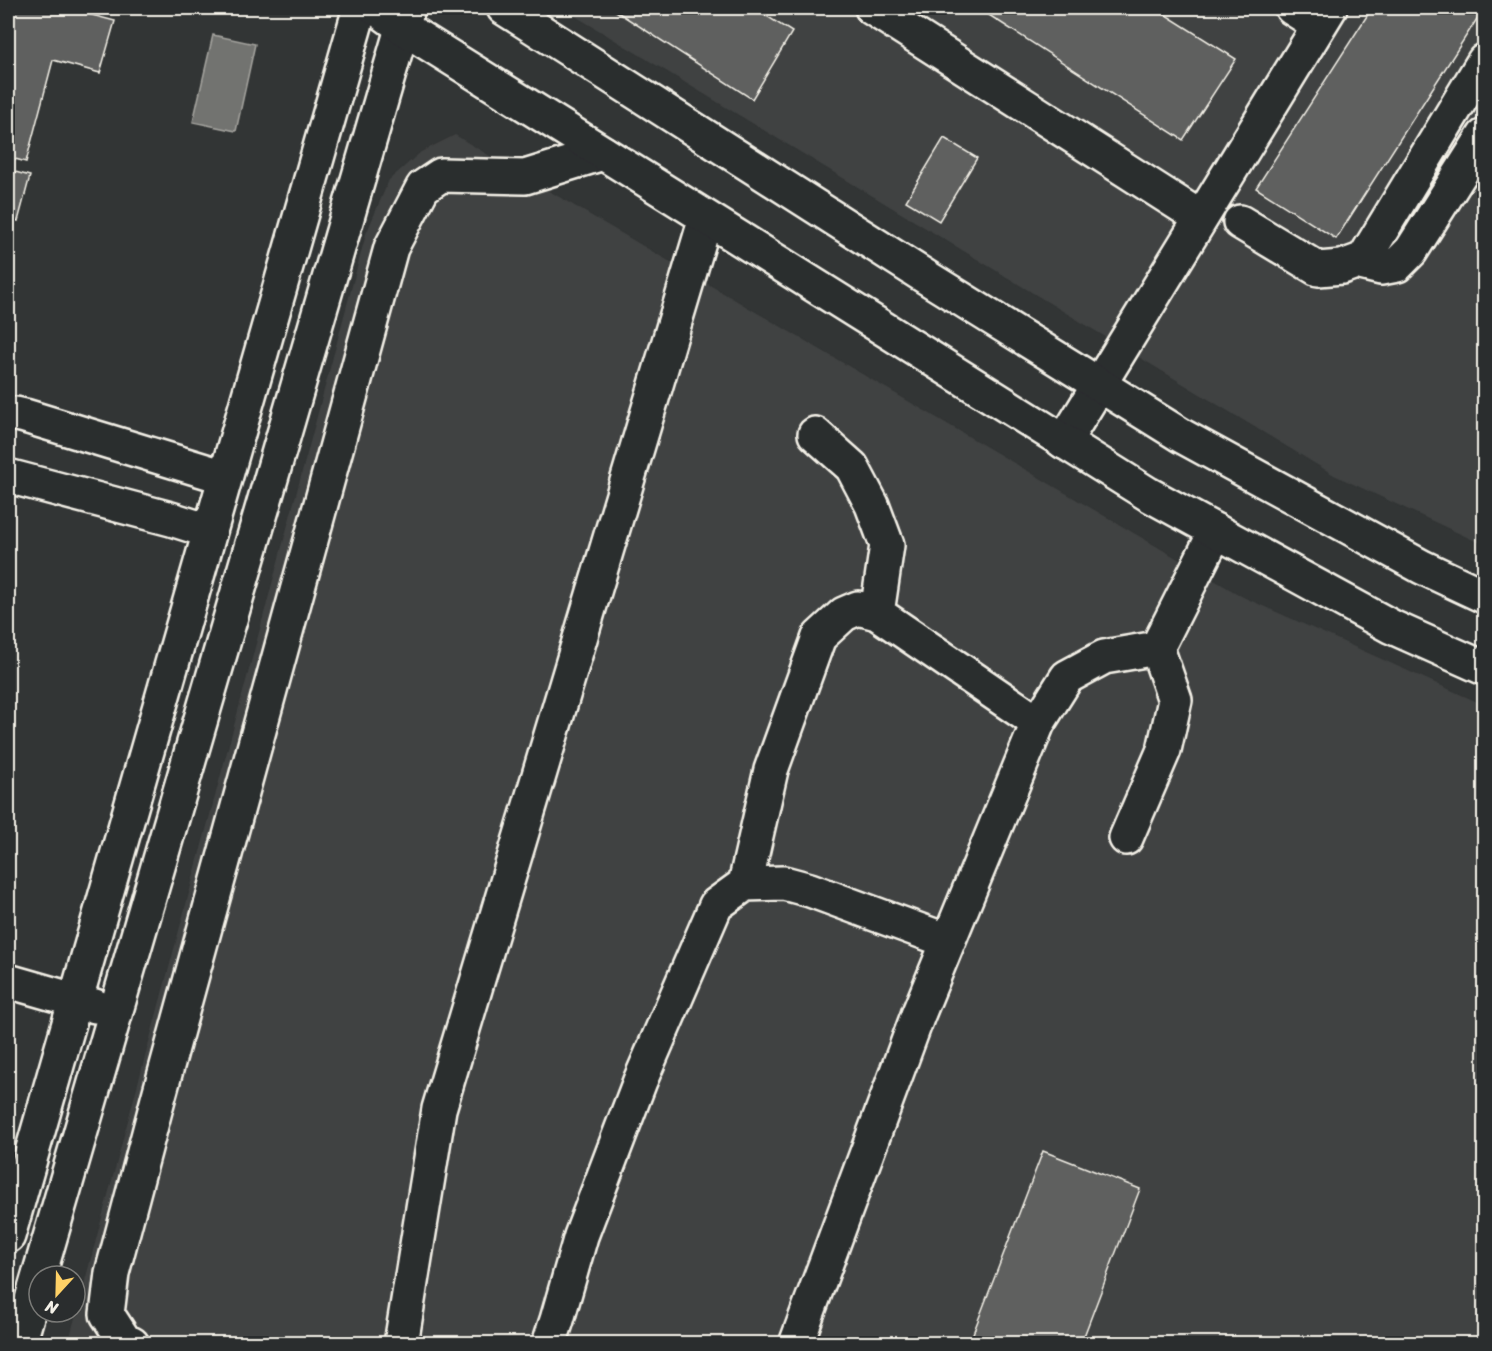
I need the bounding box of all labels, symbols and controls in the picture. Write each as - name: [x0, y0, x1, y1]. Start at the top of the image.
- north arrow: [27, 1264, 87, 1324]
- text: N: [40, 1292, 63, 1323]

